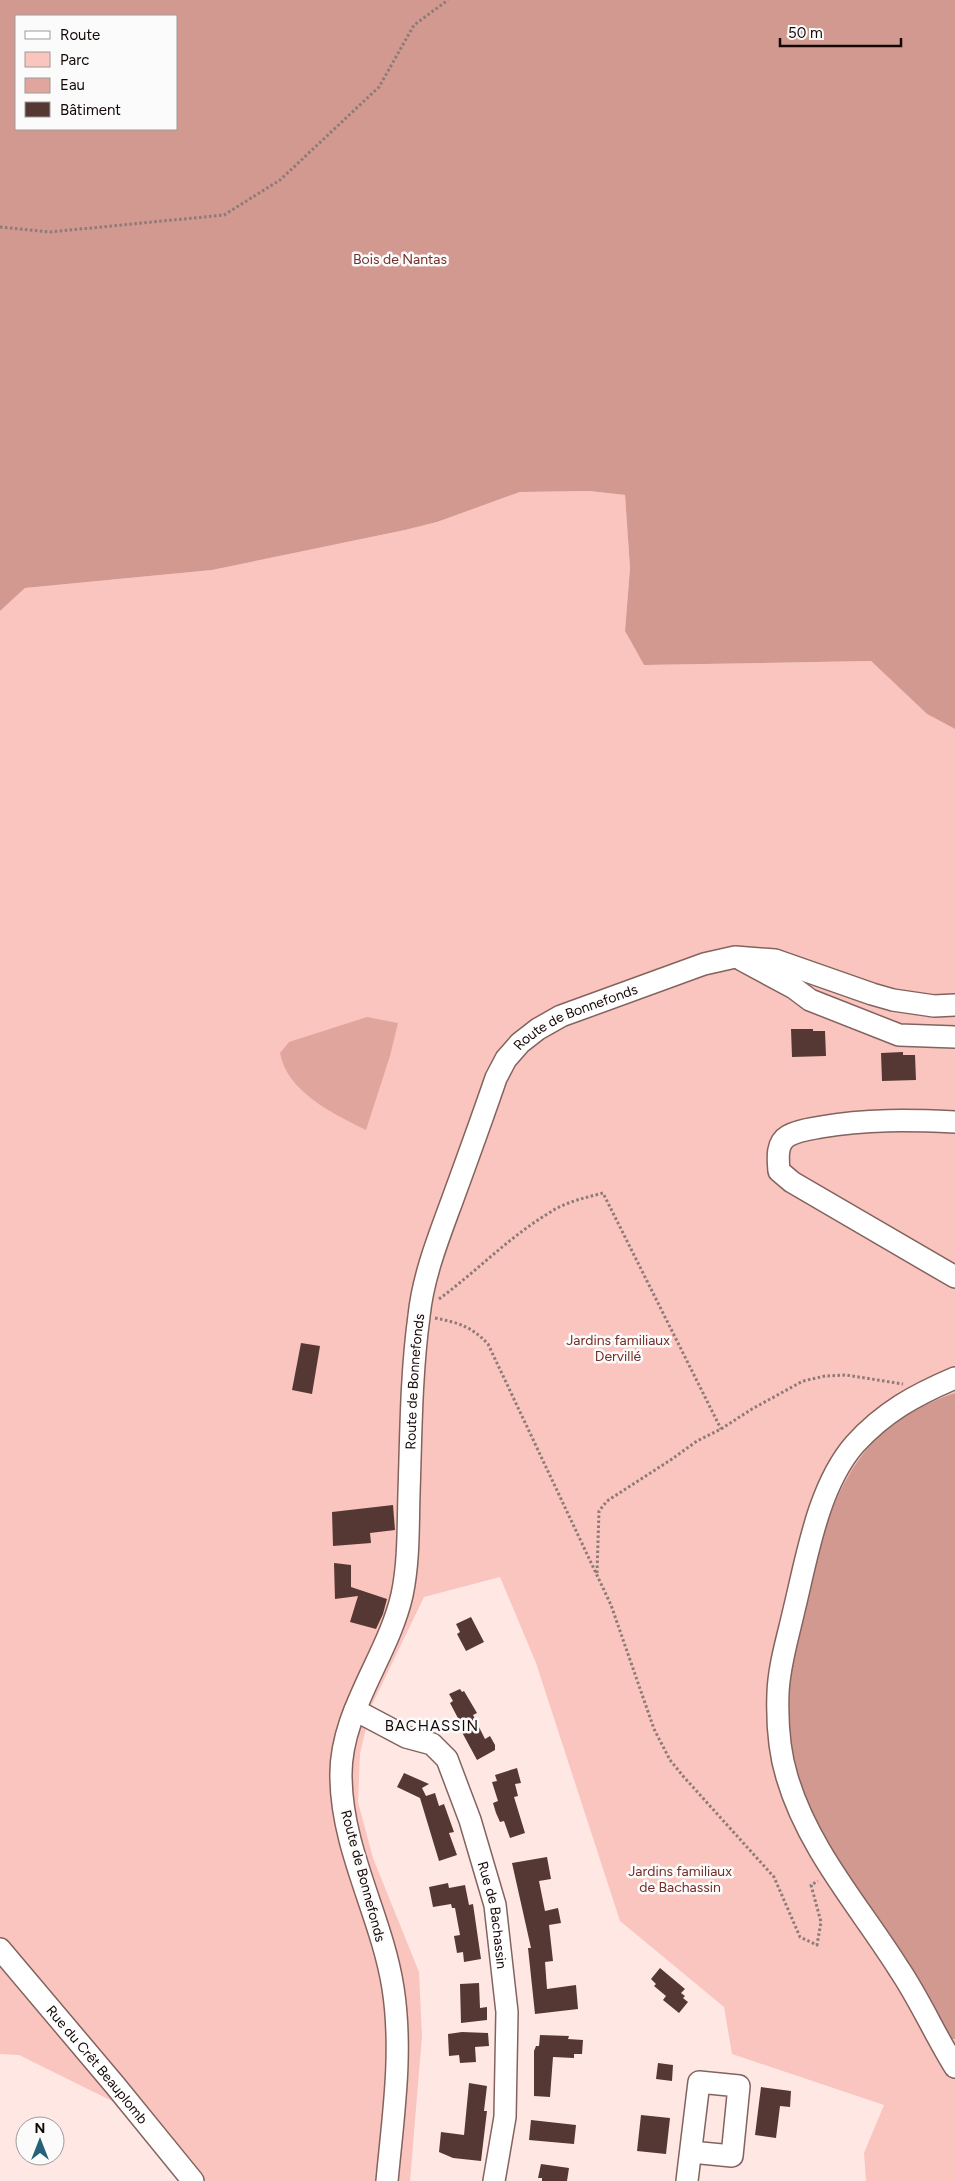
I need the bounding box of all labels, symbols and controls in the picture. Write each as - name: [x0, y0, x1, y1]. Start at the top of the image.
- legend: [15, 15, 178, 130]
- scale bar: [780, 15, 901, 47]
- text: 50 m: [788, 24, 823, 42]
- text: Route: [60, 26, 100, 44]
- text: Parc: [60, 51, 89, 69]
- text: Eau: [60, 76, 85, 94]
- text: Bâtiment: [60, 101, 121, 119]
- park label: Bois de Nantas: [353, 251, 447, 268]
- street label: Route de Bonnefonds: [510, 980, 640, 1053]
- street label: Route de Bonnefonds: [402, 1313, 428, 1450]
- park label: Jardins familiaux Dervillé: [566, 1332, 670, 1365]
- district label: BACHASSIN: [385, 1717, 479, 1735]
- street label: Route de Bonnefonds: [337, 1808, 389, 1944]
- street label: Rue de Bachassin: [474, 1859, 511, 1970]
- park label: Jardins familiaux de Bachassin: [628, 1863, 732, 1896]
- street label: Rue du Crêt Beauplomb: [43, 2002, 152, 2127]
- north arrow: [15, 2116, 65, 2166]
- text: N: [35, 2120, 45, 2137]

